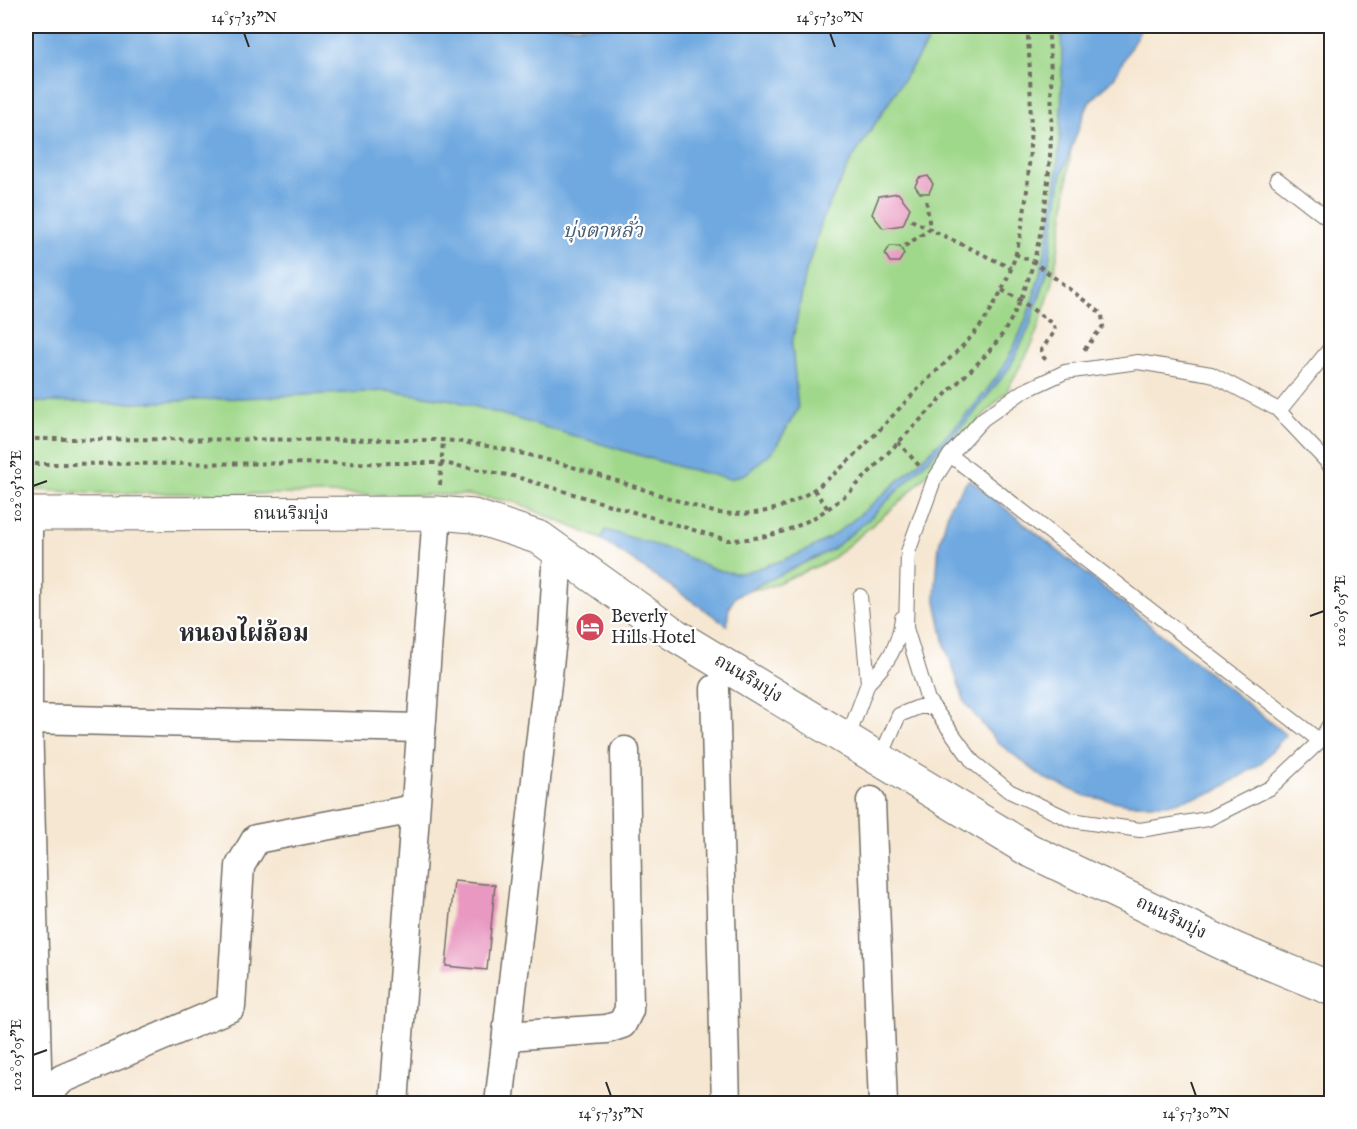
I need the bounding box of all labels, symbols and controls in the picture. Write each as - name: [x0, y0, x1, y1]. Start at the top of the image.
- text: 14°57'35"N: [211, 8, 277, 27]
- text: 14°57'30"N: [796, 8, 864, 27]
- water label: บุ่งตาหลั่ว: [563, 215, 644, 244]
- text: 102°05'10"E: [7, 450, 26, 522]
- street label: ถนนริมบุ่ง: [253, 503, 329, 526]
- text: 102°05'05"E: [1331, 575, 1350, 647]
- place label: Beverly Hills Hotel: [611, 606, 696, 650]
- hotel icon: Beverly Hills Hotel: [574, 611, 606, 643]
- district label: หนองไผ่ล้อม: [179, 616, 309, 650]
- street label: ถนนริมบุ่ง: [710, 650, 786, 708]
- street label: ถนนริมบุ่ง: [1132, 891, 1210, 945]
- text: 102°05'05"E: [7, 1019, 26, 1091]
- text: 14°57'35"N: [578, 1104, 644, 1123]
- text: 14°57'30"N: [1162, 1104, 1230, 1123]

